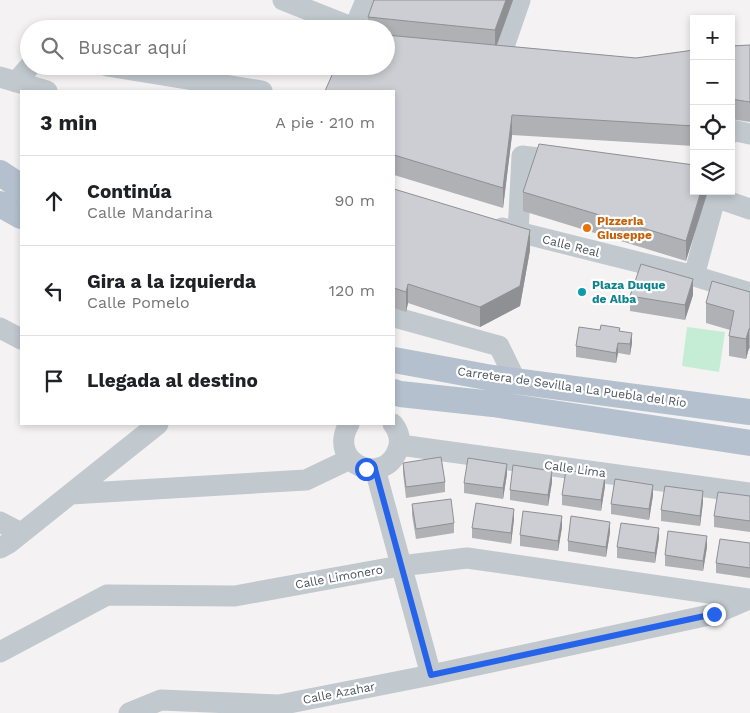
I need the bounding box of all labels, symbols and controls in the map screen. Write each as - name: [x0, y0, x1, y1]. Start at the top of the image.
- map controls: [690, 15, 735, 195]
- button: +: [690, 15, 735, 60]
- search box: [20, 20, 395, 75]
- icon: search: [38, 34, 66, 62]
- text: Buscar aquí: [78, 36, 187, 59]
- button: −: [690, 60, 735, 105]
- button: locate: [690, 105, 735, 150]
- text: 3 min: [40, 110, 97, 135]
- text: A pie · 210 m: [275, 113, 375, 132]
- button: layers: [690, 150, 735, 195]
- text: Continúa: [87, 180, 171, 203]
- icon: ahead: [40, 187, 68, 215]
- text: 90 m: [334, 191, 375, 210]
- text: Calle Mandarina: [87, 203, 213, 222]
- place label: Pizzeria Giuseppe: [597, 214, 652, 242]
- marker: Pizzeria Giuseppe: [581, 222, 593, 234]
- street label: Calle Real: [541, 232, 601, 260]
- text: Gira a la izquierda: [87, 270, 256, 293]
- icon: left: [40, 277, 68, 305]
- place label: Plaza Duque de Alba: [592, 278, 665, 306]
- text: 120 m: [329, 281, 375, 300]
- marker: Plaza Duque de Alba: [576, 286, 588, 298]
- text: Calle Pomelo: [87, 293, 190, 312]
- street label: Carretera de Sevilla a La Puebla del Río: [457, 364, 687, 410]
- icon: arrive: [40, 367, 68, 395]
- text: Llegada al destino: [87, 369, 258, 392]
- route start: [355, 458, 378, 481]
- street label: Calle Lima: [543, 458, 607, 480]
- street label: Calle Limonero: [294, 562, 384, 592]
- route end: [703, 603, 726, 626]
- street label: Calle Azahar: [302, 679, 376, 707]

